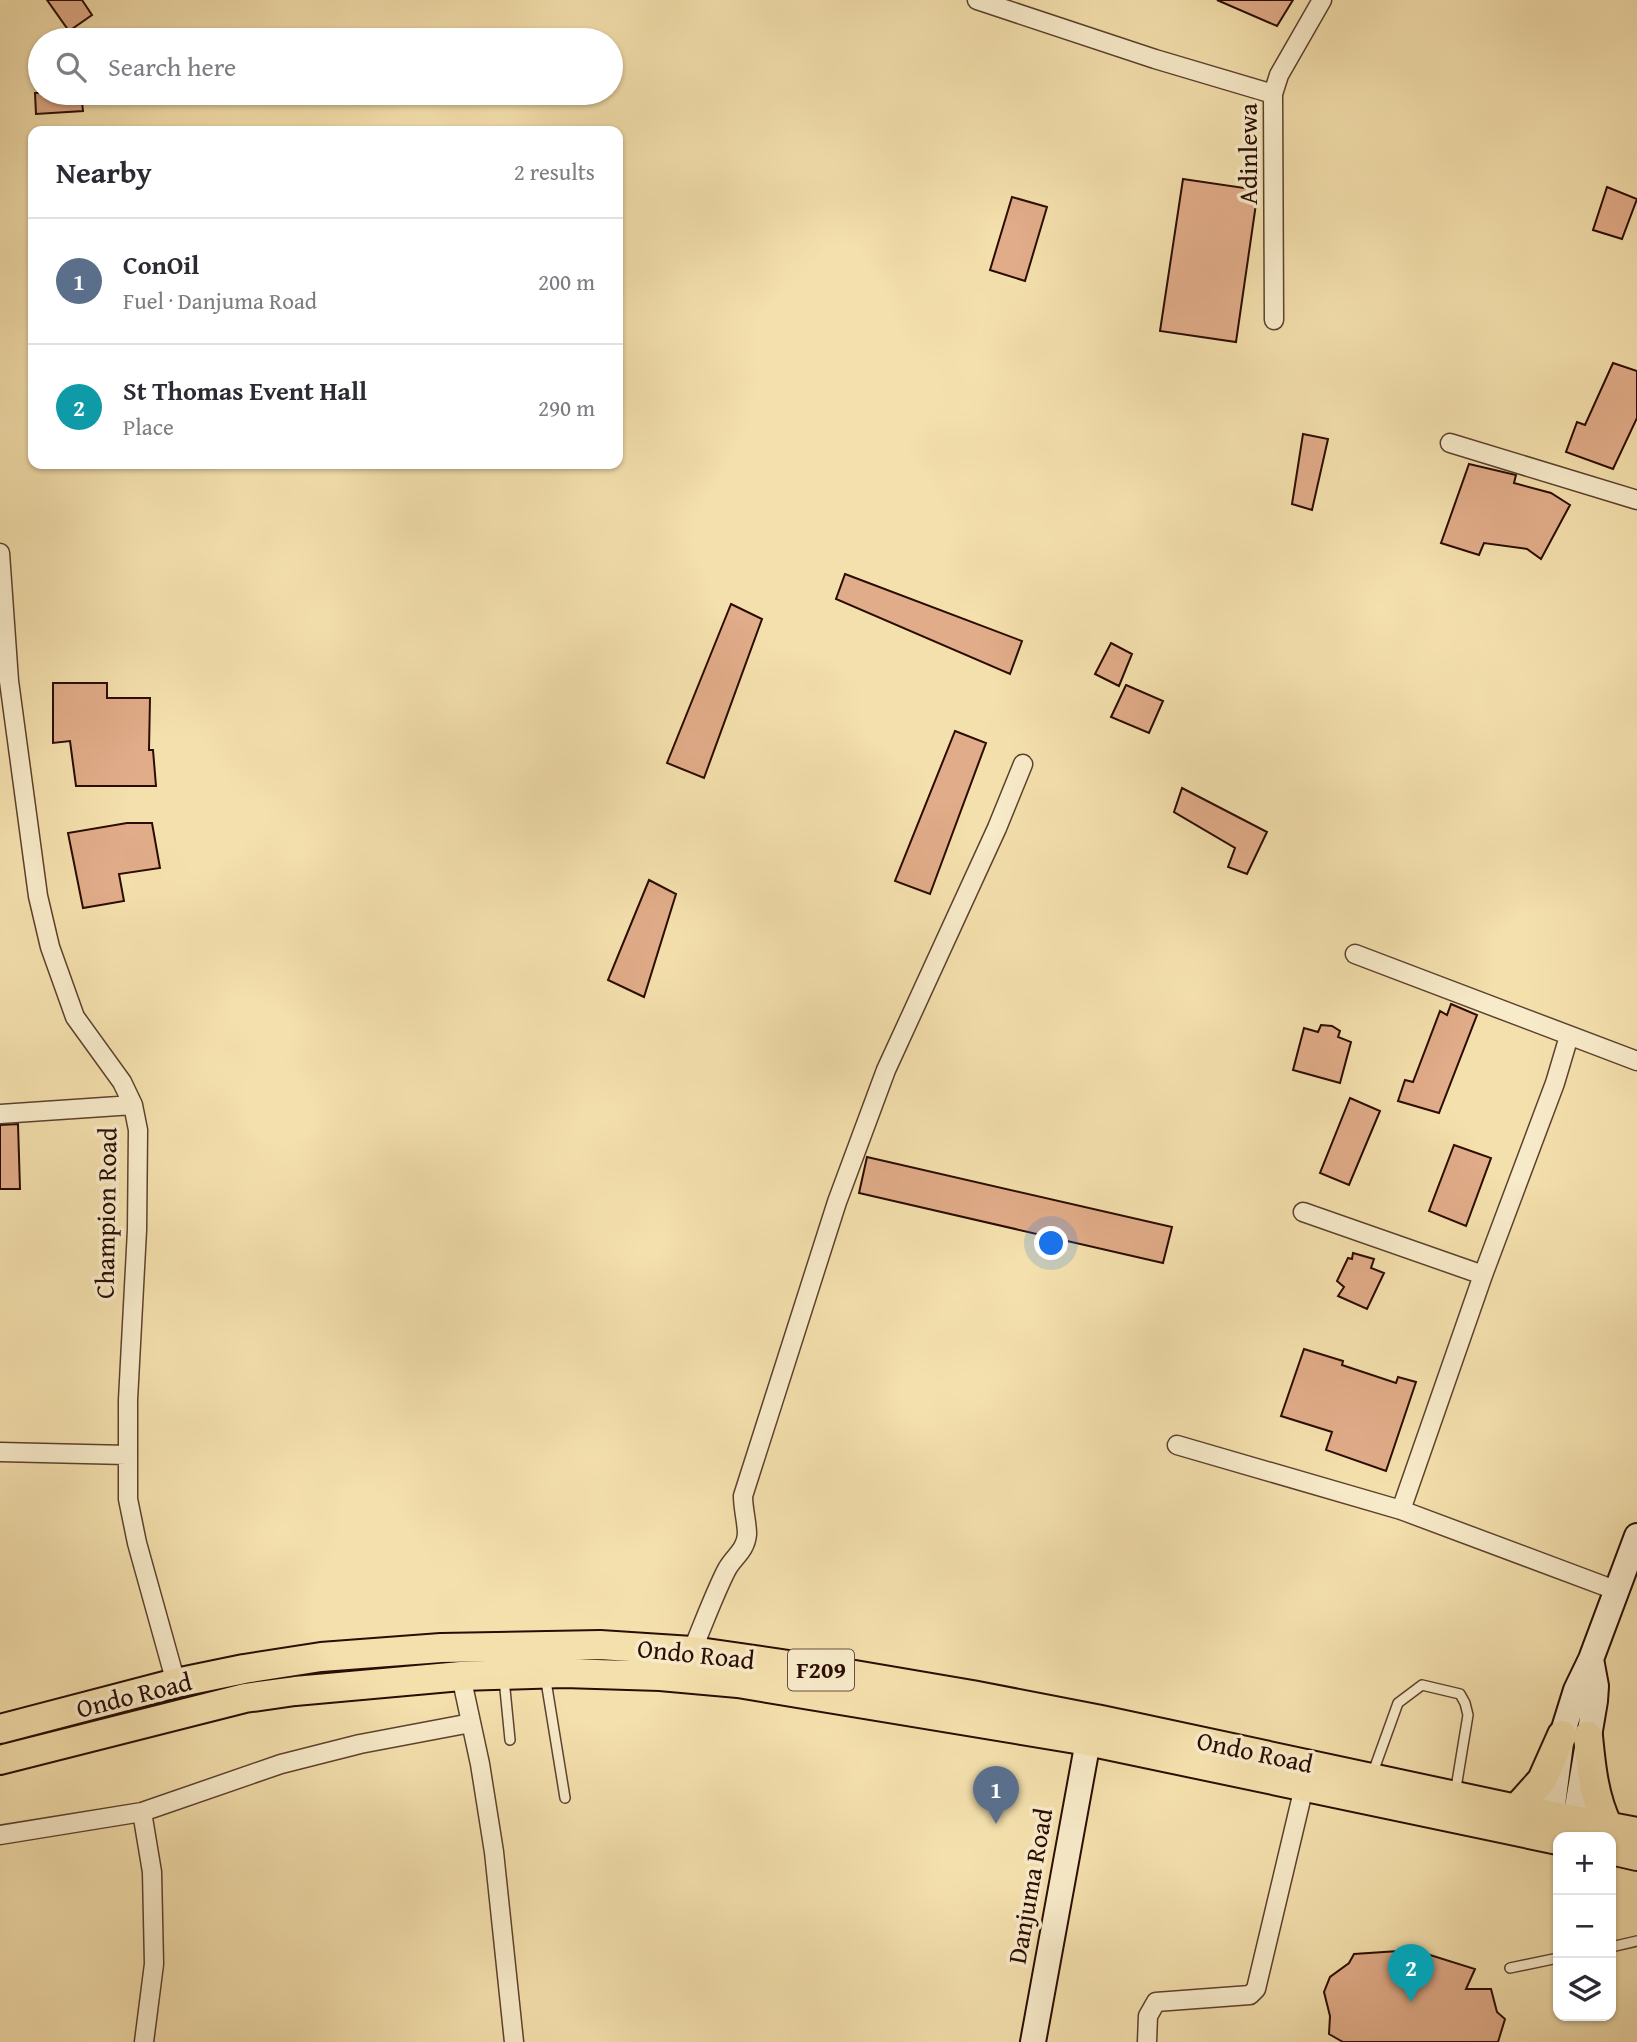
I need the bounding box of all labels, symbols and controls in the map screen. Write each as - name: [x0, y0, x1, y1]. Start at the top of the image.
- search box: [28, 28, 623, 105]
- text: Search here: [108, 47, 236, 86]
- icon: search: [52, 48, 90, 86]
- street label: Adinlewa: [1228, 103, 1267, 205]
- text: Nearby: [56, 150, 152, 194]
- text: 2 results: [514, 155, 595, 188]
- text: ConOil: [123, 245, 199, 284]
- text: 1: [73, 265, 85, 298]
- text: 200 m: [538, 265, 595, 298]
- text: Fuel · Danjuma Road: [123, 284, 317, 317]
- text: St Thomas Event Hall: [123, 371, 367, 410]
- text: 2: [73, 391, 85, 424]
- text: 290 m: [538, 391, 595, 424]
- text: Place: [123, 410, 174, 443]
- street label: Champion Road: [85, 1127, 126, 1299]
- your location: [1034, 1226, 1068, 1260]
- street label: Ondo Road: [636, 1628, 757, 1679]
- road number: F209: [788, 1650, 854, 1690]
- street label: Ondo Road: [72, 1661, 196, 1728]
- street label: Ondo Road: [1193, 1720, 1317, 1783]
- pin: 1: [973, 1766, 1019, 1824]
- street label: Danjuma Road: [997, 1805, 1062, 1967]
- map controls: [1553, 1832, 1616, 2021]
- button: +: [1553, 1832, 1616, 1895]
- button: −: [1553, 1895, 1616, 1958]
- pin: 2: [1388, 1944, 1434, 2002]
- button: layers: [1553, 1958, 1616, 2021]

